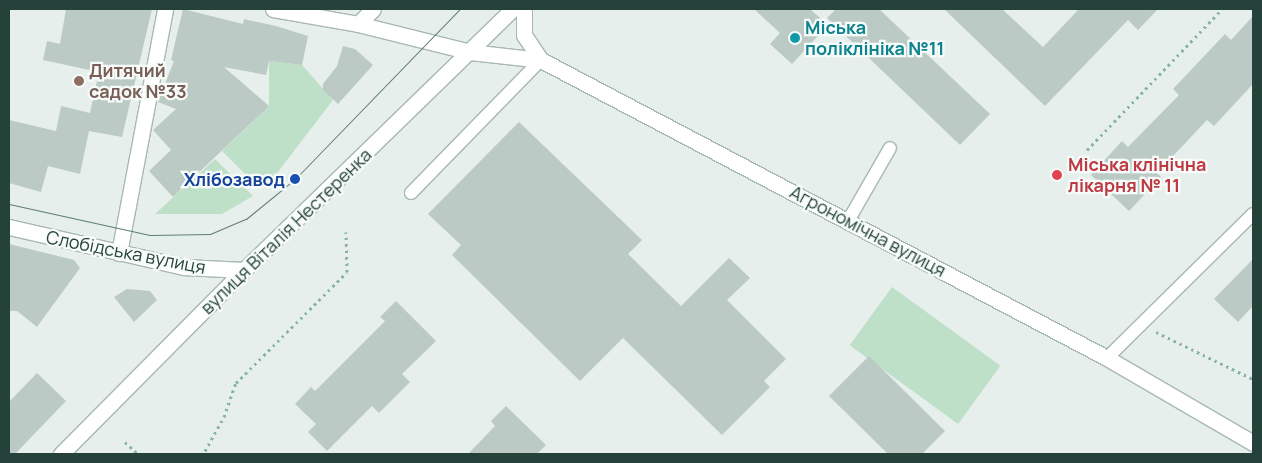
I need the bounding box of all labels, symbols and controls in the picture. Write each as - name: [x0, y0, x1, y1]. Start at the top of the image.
- place label: Міська поліклініка №11: [805, 17, 944, 59]
- marker: Міська поліклініка №11: [789, 32, 801, 44]
- place label: Дитячий садок №33: [89, 60, 187, 102]
- marker: Дитячий садок №33: [73, 75, 85, 87]
- street label: вулиця Віталія Нестеренка: [196, 144, 376, 318]
- place label: Міська клінічна лікарня № 11: [1068, 154, 1206, 196]
- place label: Хлібозавод: [184, 168, 285, 190]
- marker: Міська клінічна лікарня № 11: [1050, 168, 1064, 182]
- marker: Хлібозавод: [289, 173, 301, 185]
- street label: Агрономічна вулиця: [786, 181, 950, 281]
- street label: Слобідська вулиця: [44, 226, 208, 278]

